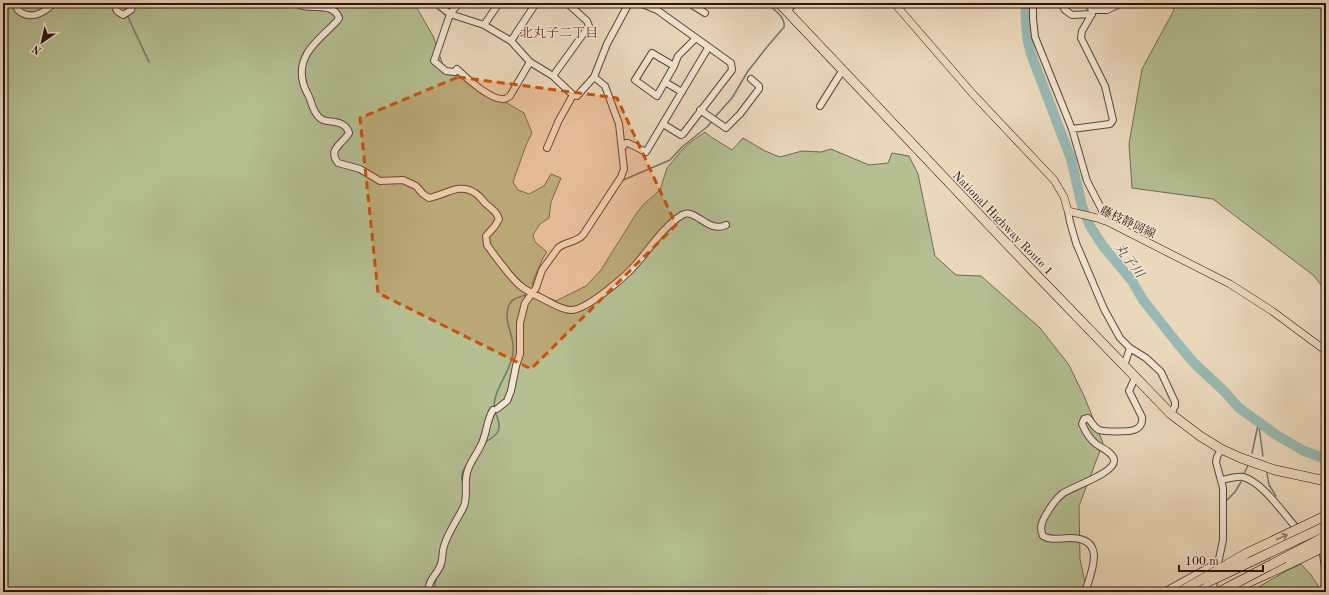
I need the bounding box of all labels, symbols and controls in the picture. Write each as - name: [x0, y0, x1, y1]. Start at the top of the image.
- north arrow: [22, 22, 62, 62]
- district label: 北丸子二丁目: [520, 26, 598, 40]
- text: N: [30, 42, 44, 56]
- street label: National Highway Route 1: [950, 170, 1055, 278]
- street label: 藤枝静岡線: [1098, 203, 1158, 241]
- water label: 丸子川: [1112, 241, 1148, 282]
- one-way arrow: [1276, 532, 1288, 540]
- scale bar: [1179, 547, 1263, 573]
- text: 100 m: [1185, 556, 1219, 568]

